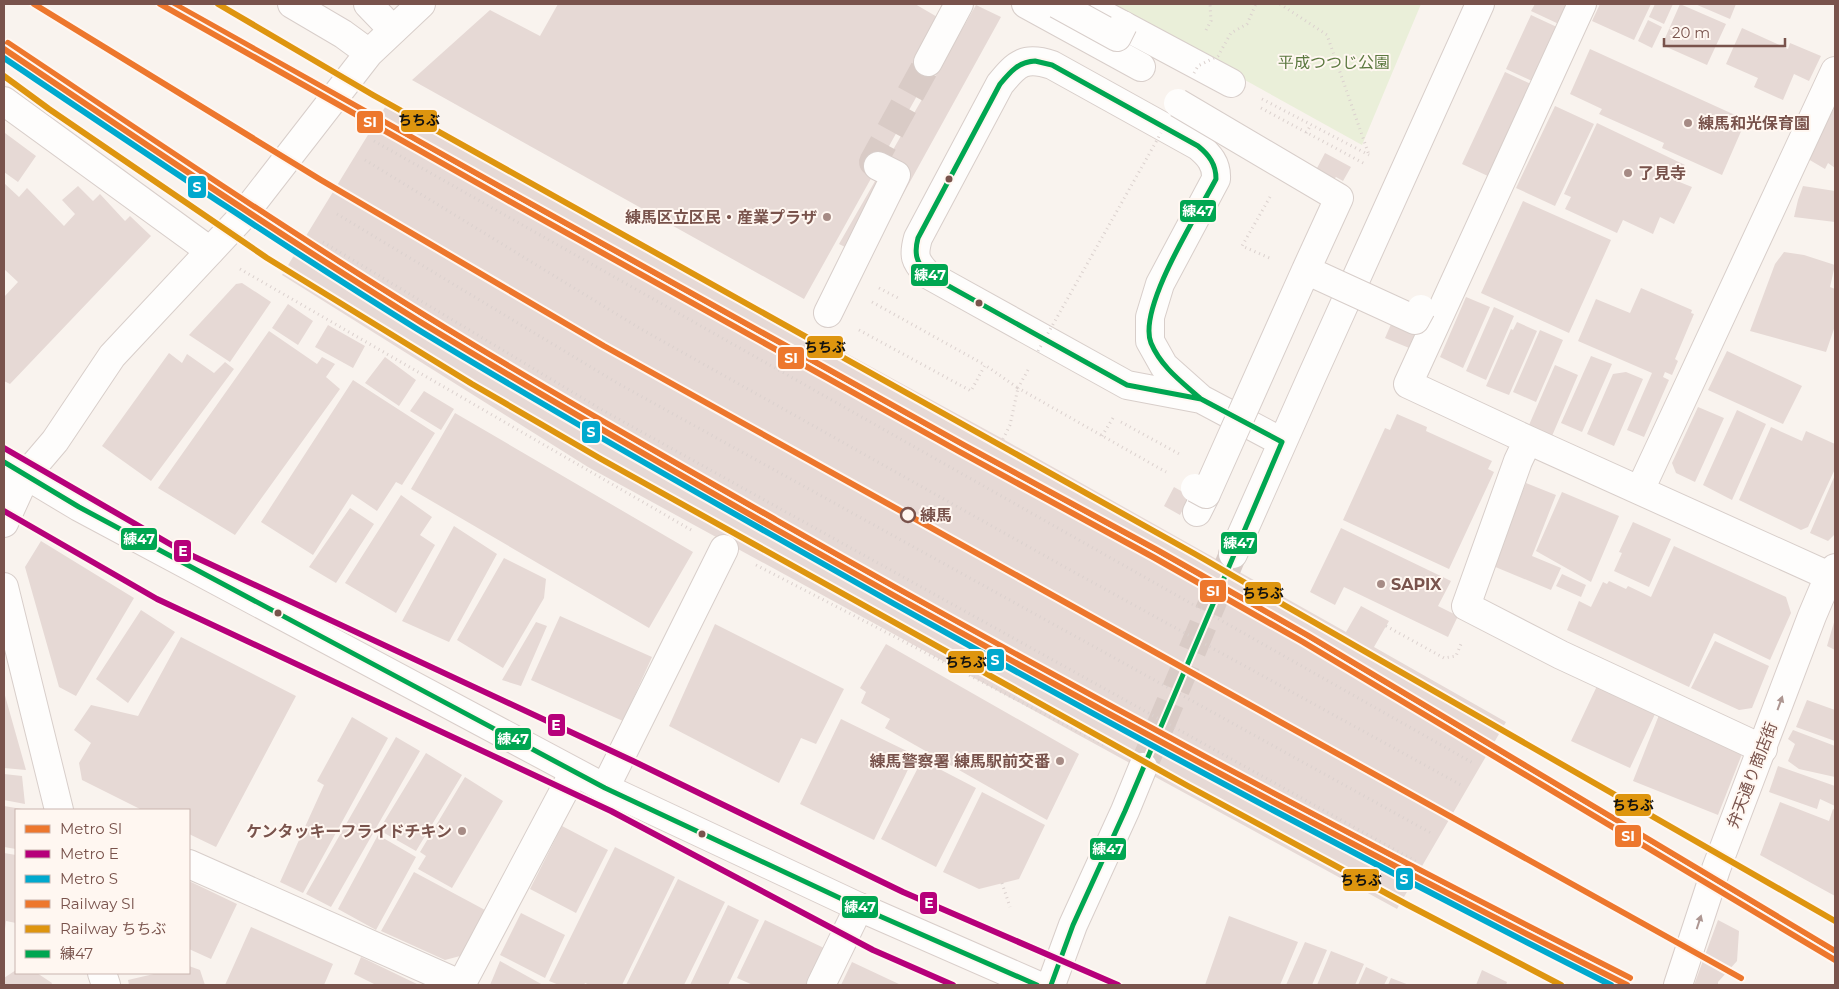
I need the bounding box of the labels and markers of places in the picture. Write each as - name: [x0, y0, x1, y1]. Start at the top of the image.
- place label: 練馬和光保育園: [1698, 114, 1810, 133]
- marker: 練馬和光保育園: [1682, 117, 1694, 129]
- place label: 了見寺: [1638, 164, 1686, 183]
- marker: 了見寺: [1622, 167, 1634, 179]
- unlabelled marker: [944, 174, 954, 184]
- place label: 練馬区立区民・産業プラザ: [625, 208, 817, 227]
- marker: 練馬区立区民・産業プラザ: [821, 211, 833, 223]
- unlabelled marker: [974, 298, 984, 308]
- place label: 練馬: [920, 506, 952, 525]
- marker: 練馬: [900, 507, 916, 523]
- place label: SAPIX: [1391, 575, 1442, 594]
- marker: SAPIX: [1375, 578, 1387, 590]
- unlabelled marker: [273, 608, 283, 618]
- place label: 練馬警察署 練馬駅前交番: [869, 752, 1050, 771]
- marker: 練馬警察署 練馬駅前交番: [1054, 755, 1066, 767]
- place label: ケンタッキーフライドチキン: [246, 822, 452, 841]
- marker: ケンタッキーフライドチキン: [456, 825, 468, 837]
- unlabelled marker: [697, 829, 707, 839]

